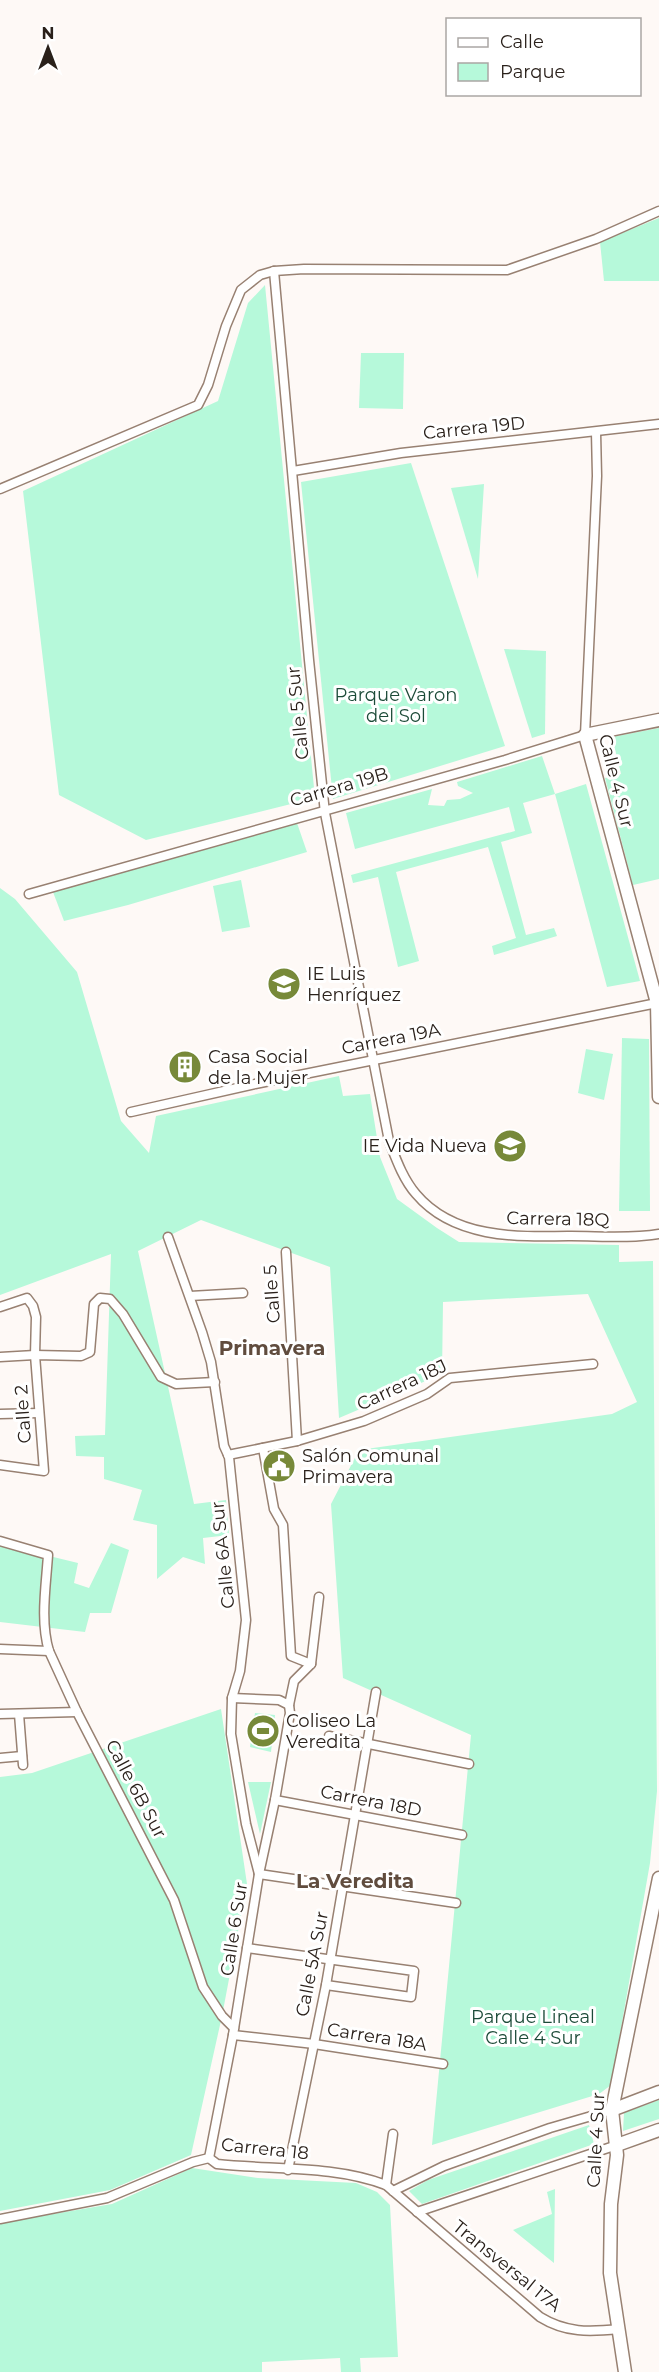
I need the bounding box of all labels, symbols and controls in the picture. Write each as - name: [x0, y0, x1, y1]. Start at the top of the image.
- north arrow: [18, 18, 78, 78]
- legend: [446, 18, 641, 96]
- text: N: [42, 24, 54, 43]
- text: Calle: [500, 31, 544, 53]
- text: Parque: [500, 61, 566, 83]
- street label: Carrera 19D: [422, 412, 526, 444]
- street label: Calle 5 Sur: [282, 665, 314, 761]
- park label: Parque Varon del Sol: [335, 684, 457, 727]
- street label: Calle 4 Sur: [594, 732, 638, 830]
- street label: Carrera 19B: [287, 762, 391, 812]
- place label: IE Luis Henríquez: [307, 963, 401, 1006]
- school or university icon: IE Luis Henríquez: [266, 966, 302, 1002]
- street label: Carrera 19A: [340, 1019, 442, 1059]
- place label: Casa Social de la Mujer: [208, 1046, 308, 1089]
- building icon: Casa Social de la Mujer: [167, 1049, 203, 1085]
- school or university icon: IE Vida Nueva: [492, 1128, 528, 1164]
- place label: IE Vida Nueva: [363, 1135, 487, 1157]
- street label: Carrera 18Q: [506, 1207, 610, 1231]
- street label: Calle 5: [259, 1264, 285, 1324]
- district label: Primavera: [219, 1336, 325, 1360]
- street label: Carrera 18J: [353, 1355, 451, 1415]
- street label: Calle 2: [10, 1384, 36, 1444]
- place label: Salón Comunal Primavera: [302, 1445, 439, 1488]
- public building icon: Salón Comunal Primavera: [261, 1448, 297, 1484]
- street label: Calle 6A Sur: [206, 1500, 240, 1610]
- place label: Coliseo La Veredita: [286, 1710, 376, 1753]
- sports icon: Coliseo La Veredita: [245, 1713, 281, 1749]
- street label: Calle 6B Sur: [101, 1736, 171, 1842]
- street label: Carrera 18D: [318, 1780, 424, 1822]
- district label: La Veredita: [296, 1869, 414, 1893]
- street label: Calle 6 Sur: [216, 1881, 252, 1977]
- street label: Calle 5A Sur: [291, 1910, 333, 2018]
- park label: Parque Lineal Calle 4 Sur: [471, 2006, 595, 2049]
- street label: Carrera 18A: [325, 2018, 429, 2056]
- street label: Calle 4 Sur: [583, 2092, 609, 2188]
- street label: Carrera 18: [220, 2133, 310, 2165]
- street label: Transversal 17A: [448, 2216, 566, 2317]

